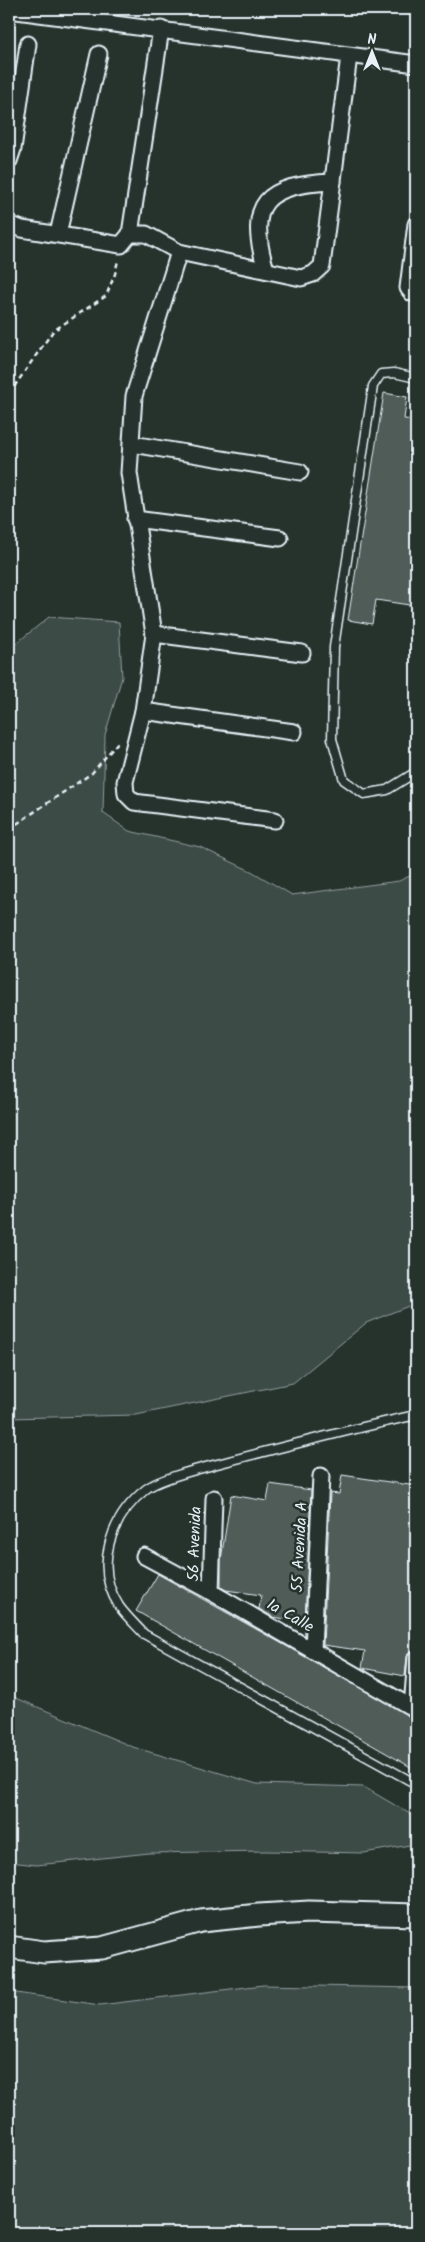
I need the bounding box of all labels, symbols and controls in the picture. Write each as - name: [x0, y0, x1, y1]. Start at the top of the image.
- north arrow: [348, 28, 398, 78]
- text: N: [368, 29, 377, 51]
- street label: 55 Avenida A: [285, 1501, 315, 1593]
- street label: 56 Avenida: [181, 1506, 209, 1582]
- street label: 1a Calle: [262, 1592, 318, 1640]

